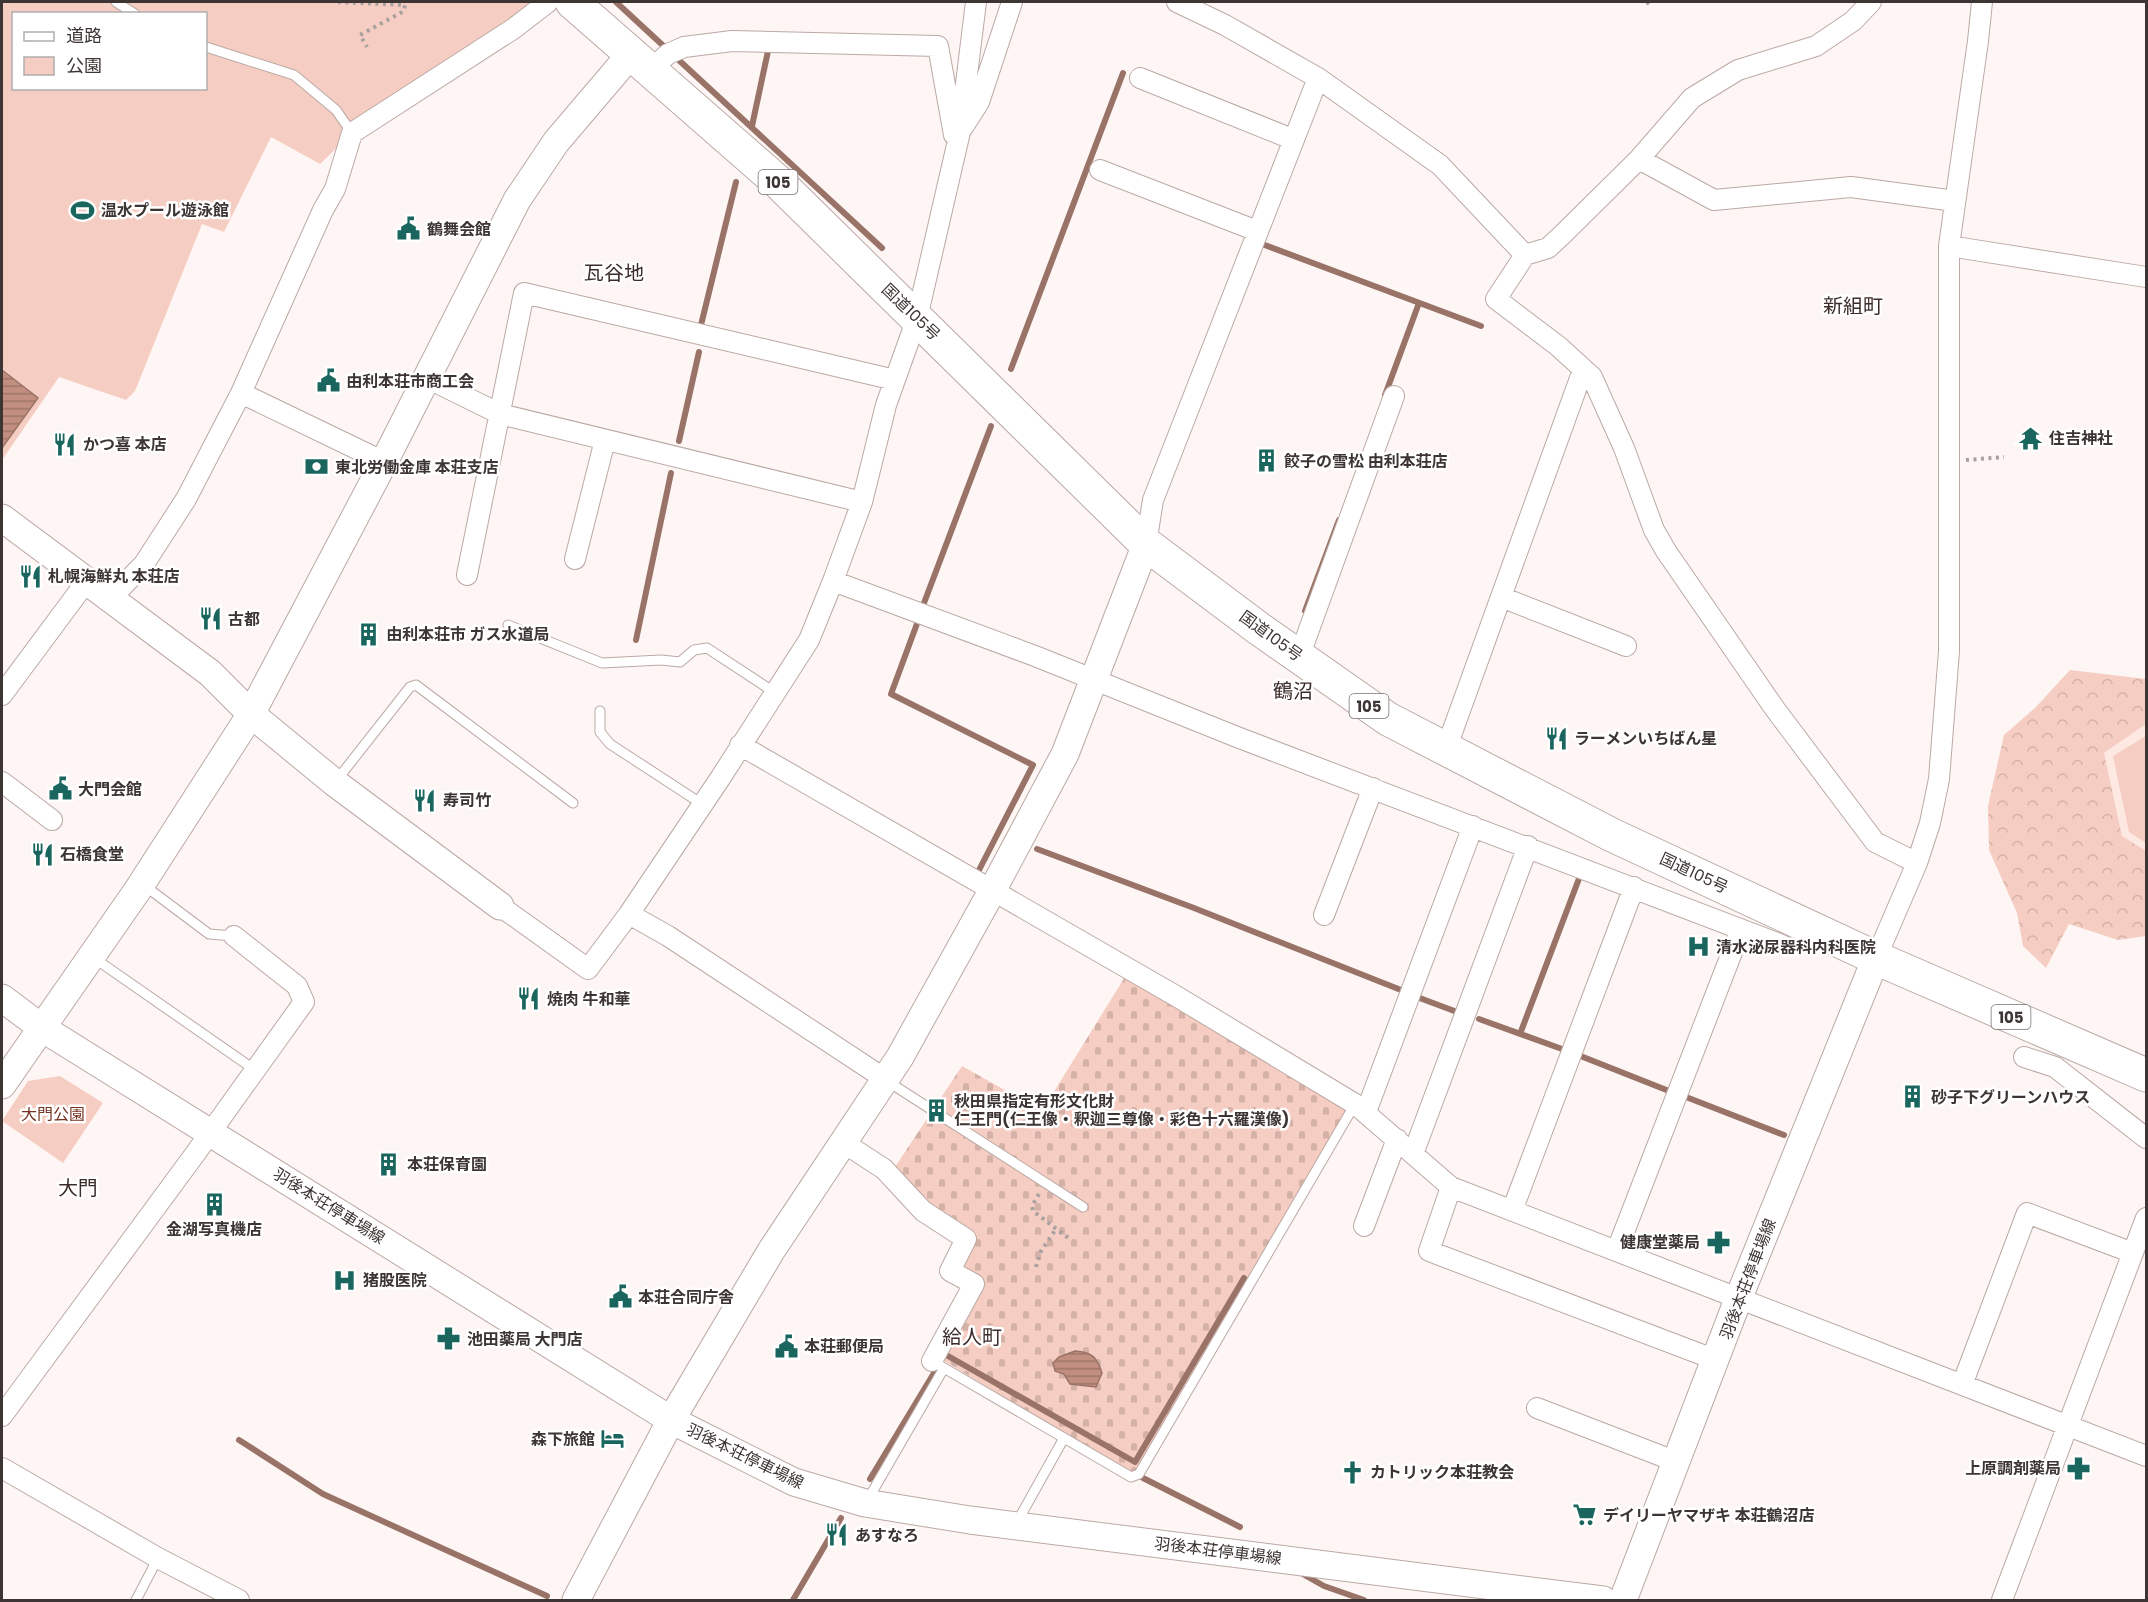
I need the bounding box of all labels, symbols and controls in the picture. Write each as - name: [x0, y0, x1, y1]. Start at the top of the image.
- legend: [12, 12, 207, 90]
- text: 道路: [66, 23, 102, 48]
- text: 公園: [66, 53, 102, 78]
- road number: 105: [758, 170, 798, 194]
- sports icon: 温水プール遊泳館: [70, 197, 96, 223]
- place label: 温水プール遊泳館: [101, 199, 229, 222]
- public building icon: 鶴舞会館: [396, 216, 422, 242]
- place label: 鶴舞会館: [427, 218, 491, 241]
- district label: 瓦谷地: [584, 259, 644, 287]
- street label: 国道105号: [877, 278, 945, 346]
- district label: 新組町: [1823, 292, 1883, 320]
- public building icon: 由利本荘市商工会: [315, 368, 341, 394]
- place label: 由利本荘市商工会: [346, 370, 474, 393]
- temple icon: 住吉神社: [2018, 425, 2044, 451]
- place label: 住吉神社: [2048, 427, 2113, 450]
- restaurant icon: かつ喜 本店: [52, 431, 78, 457]
- place label: かつ喜 本店: [83, 433, 166, 456]
- building icon: 餃子の雪松 由利本荘店: [1253, 448, 1279, 474]
- place label: 餃子の雪松 由利本荘店: [1284, 450, 1447, 473]
- bank icon: 東北労働金庫 本荘支店: [304, 454, 330, 480]
- place label: 東北労働金庫 本荘支店: [335, 456, 498, 479]
- restaurant icon: 札幌海鮮丸 本荘店: [17, 563, 43, 589]
- place label: 札幌海鮮丸 本荘店: [48, 565, 179, 588]
- street label: 国道105号: [1235, 605, 1307, 667]
- restaurant icon: 古都: [197, 606, 223, 632]
- place label: 古都: [228, 608, 260, 631]
- building icon: 由利本荘市 ガス水道局: [355, 621, 381, 647]
- place label: 由利本荘市 ガス水道局: [386, 623, 549, 646]
- district label: 鶴沼: [1273, 677, 1313, 705]
- road number: 105: [1350, 694, 1388, 718]
- restaurant icon: ラーメンいちばん星: [1543, 725, 1569, 751]
- place label: ラーメンいちばん星: [1574, 727, 1717, 750]
- public building icon: 大門会館: [47, 776, 73, 802]
- place label: 大門会館: [78, 778, 142, 801]
- restaurant icon: 寿司竹: [412, 787, 438, 813]
- place label: 寿司竹: [443, 789, 491, 812]
- restaurant icon: 石橋食堂: [29, 841, 55, 867]
- place label: 石橋食堂: [60, 843, 124, 866]
- street label: 国道105号: [1656, 847, 1732, 899]
- hospital icon: 清水泌尿器科内科医院: [1685, 934, 1711, 960]
- place label: 清水泌尿器科内科医院: [1716, 936, 1876, 959]
- restaurant icon: 焼肉 牛和華: [516, 986, 542, 1012]
- place label: 焼肉 牛和華: [547, 988, 630, 1011]
- road number: 105: [1992, 1005, 2030, 1029]
- building icon: 砂子下グリーンハウス: [1900, 1084, 1926, 1110]
- place label: 砂子下グリーンハウス: [1931, 1086, 2090, 1109]
- place label: 秋田県指定有形文化財 仁王門(仁王像・釈迦三尊像・彩色十六羅漢像): [954, 1090, 1289, 1131]
- building icon: 秋田県指定有形文化財 仁王門(仁王像・釈迦三尊像・彩色十六羅漢像): [923, 1097, 949, 1123]
- park label: 大門公園: [21, 1103, 85, 1126]
- building icon: 本荘保育園: [376, 1151, 402, 1177]
- place label: 本荘保育園: [407, 1153, 487, 1176]
- street label: 羽後本荘停車場線: [269, 1162, 389, 1250]
- district label: 大門: [58, 1174, 98, 1202]
- building icon: 金湖写真機店: [201, 1191, 227, 1217]
- street label: 羽後本荘停車場線: [1714, 1215, 1782, 1343]
- place label: 金湖写真機店: [166, 1218, 262, 1241]
- pharmacy icon: 健康堂薬局: [1705, 1229, 1731, 1255]
- place label: 健康堂薬局: [1620, 1231, 1700, 1254]
- hospital icon: 猪股医院: [332, 1267, 358, 1293]
- place label: 猪股医院: [363, 1269, 427, 1292]
- public building icon: 本荘合同庁舎: [607, 1284, 633, 1310]
- place label: 本荘合同庁舎: [638, 1286, 734, 1309]
- district label: 給人町: [942, 1323, 1002, 1351]
- pharmacy icon: 池田薬局 大門店: [436, 1326, 462, 1352]
- place label: 池田薬局 大門店: [467, 1328, 582, 1351]
- public building icon: 本荘郵便局: [773, 1333, 799, 1359]
- place label: 本荘郵便局: [804, 1335, 884, 1358]
- street label: 羽後本荘停車場線: [682, 1418, 808, 1494]
- hotel icon: 森下旅館: [600, 1426, 626, 1452]
- place label: 森下旅館: [531, 1428, 595, 1451]
- pharmacy icon: 上原調剤薬局: [2066, 1455, 2092, 1481]
- place label: 上原調剤薬局: [1965, 1457, 2061, 1480]
- church icon: カトリック本荘教会: [1339, 1459, 1365, 1485]
- place label: カトリック本荘教会: [1370, 1461, 1514, 1484]
- supermarket icon: デイリーヤマザキ 本荘鶴沼店: [1572, 1502, 1598, 1528]
- place label: デイリーヤマザキ 本荘鶴沼店: [1603, 1504, 1814, 1527]
- restaurant icon: あすなろ: [824, 1522, 850, 1548]
- place label: あすなろ: [855, 1524, 919, 1547]
- street label: 羽後本荘停車場線: [1153, 1532, 1283, 1570]

